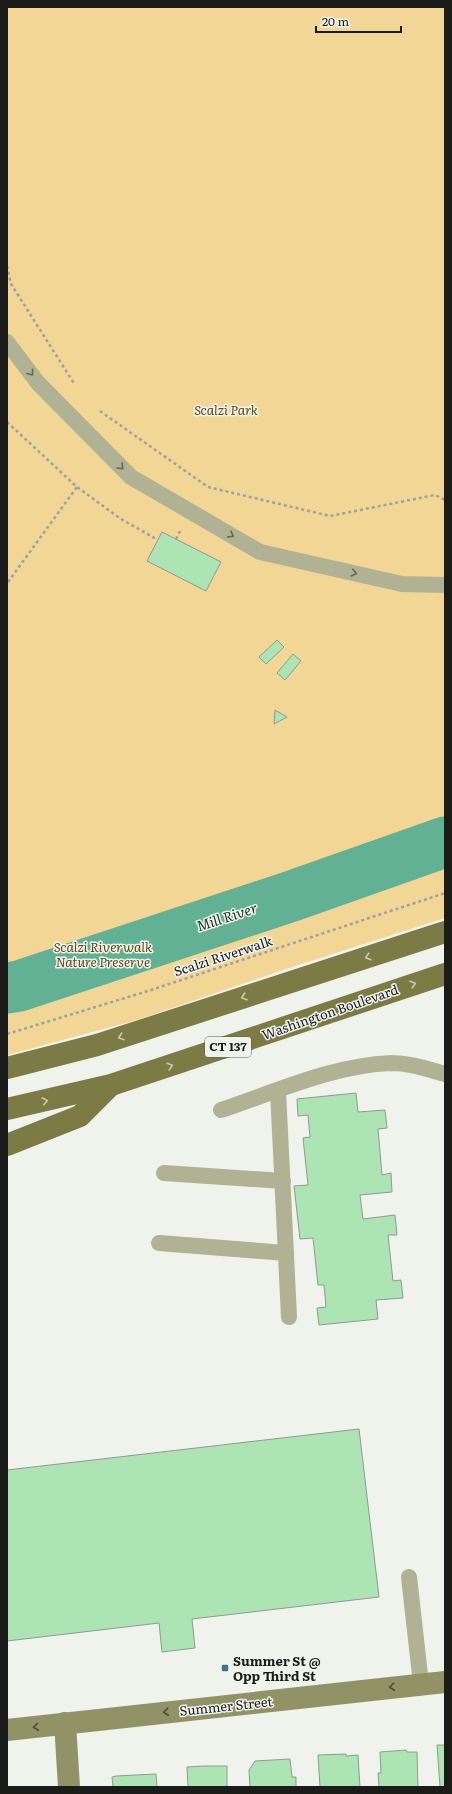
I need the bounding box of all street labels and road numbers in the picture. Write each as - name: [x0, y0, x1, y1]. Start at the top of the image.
- street label: Scalzi Riverwalk: [171, 930, 276, 980]
- street label: Washington Boulevard: [259, 979, 401, 1044]
- road number: CT 137: [205, 1037, 251, 1057]
- street label: Summer Street: [178, 1691, 274, 1720]

